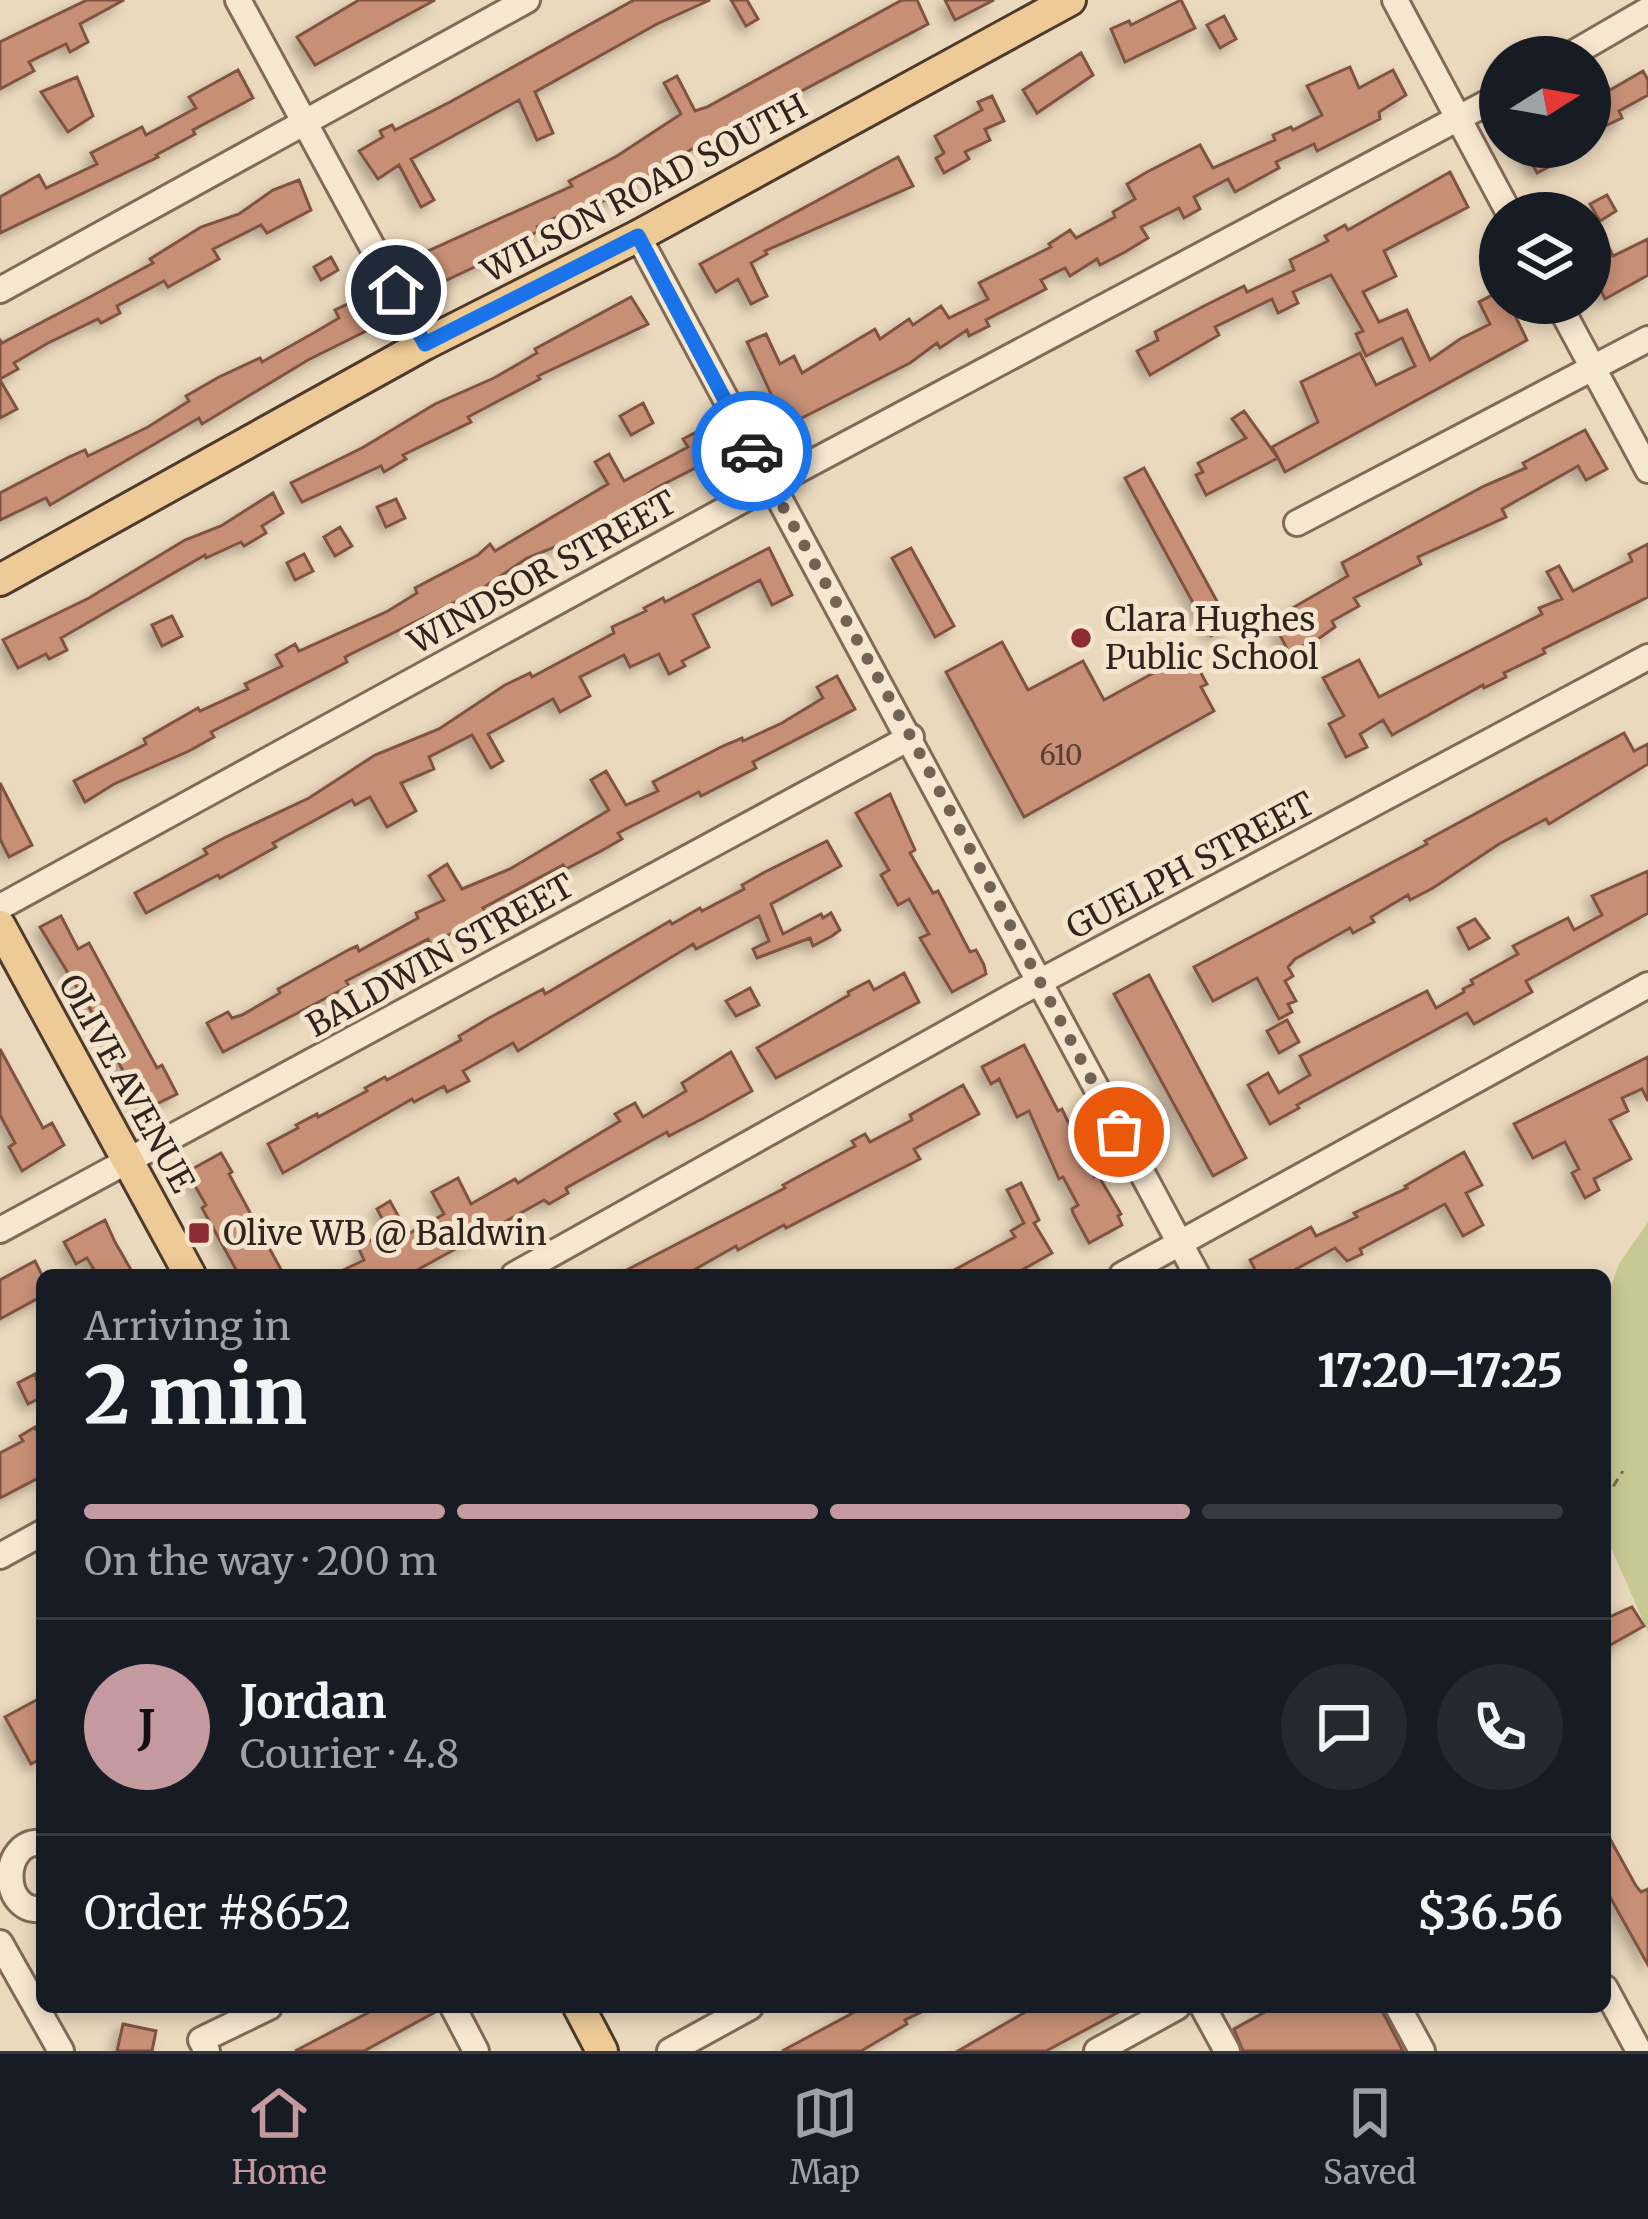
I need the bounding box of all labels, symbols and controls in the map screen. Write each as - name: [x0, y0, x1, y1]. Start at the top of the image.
- north arrow: [1479, 36, 1611, 168]
- map controls: [1479, 36, 1611, 324]
- street label: WILSON ROAD SOUTH: [474, 85, 814, 292]
- button: layers: [1479, 192, 1611, 324]
- pin: [345, 239, 447, 341]
- icon: home: [363, 257, 429, 323]
- courier: [692, 391, 812, 511]
- icon: car: [719, 418, 785, 484]
- street label: WINDSOR STREET: [400, 482, 683, 663]
- place label: Clara Hughes Public School: [1105, 599, 1318, 678]
- marker: Clara Hughes Public School: [1068, 625, 1094, 651]
- house number: 610: [1040, 738, 1082, 772]
- street label: GUELPH STREET: [1059, 783, 1321, 948]
- street label: BALDWIN STREET: [299, 865, 581, 1046]
- street label: OLIVE AVENUE: [50, 967, 203, 1199]
- pin: [1068, 1081, 1170, 1183]
- icon: bag: [1086, 1099, 1152, 1165]
- place label: Olive WB @ Baldwin: [223, 1213, 547, 1254]
- marker: Olive WB @ Baldwin: [186, 1220, 212, 1246]
- text: Arriving in: [84, 1302, 291, 1351]
- text: 17:20–17:25: [1317, 1343, 1563, 1399]
- text: 2 min: [84, 1347, 307, 1445]
- text: On the way · 200 m: [84, 1537, 438, 1586]
- button: chat: [1281, 1664, 1407, 1790]
- button: phone: [1437, 1664, 1563, 1790]
- text: Jordan: [240, 1674, 387, 1730]
- text: J: [138, 1699, 156, 1755]
- text: Courier · 4.8: [240, 1730, 459, 1779]
- text: Order #8652: [84, 1885, 351, 1941]
- text: $36.56: [1417, 1885, 1563, 1941]
- tab: Home: [232, 2080, 327, 2193]
- tab: Map: [790, 2080, 860, 2193]
- tab: Saved: [1323, 2080, 1417, 2193]

